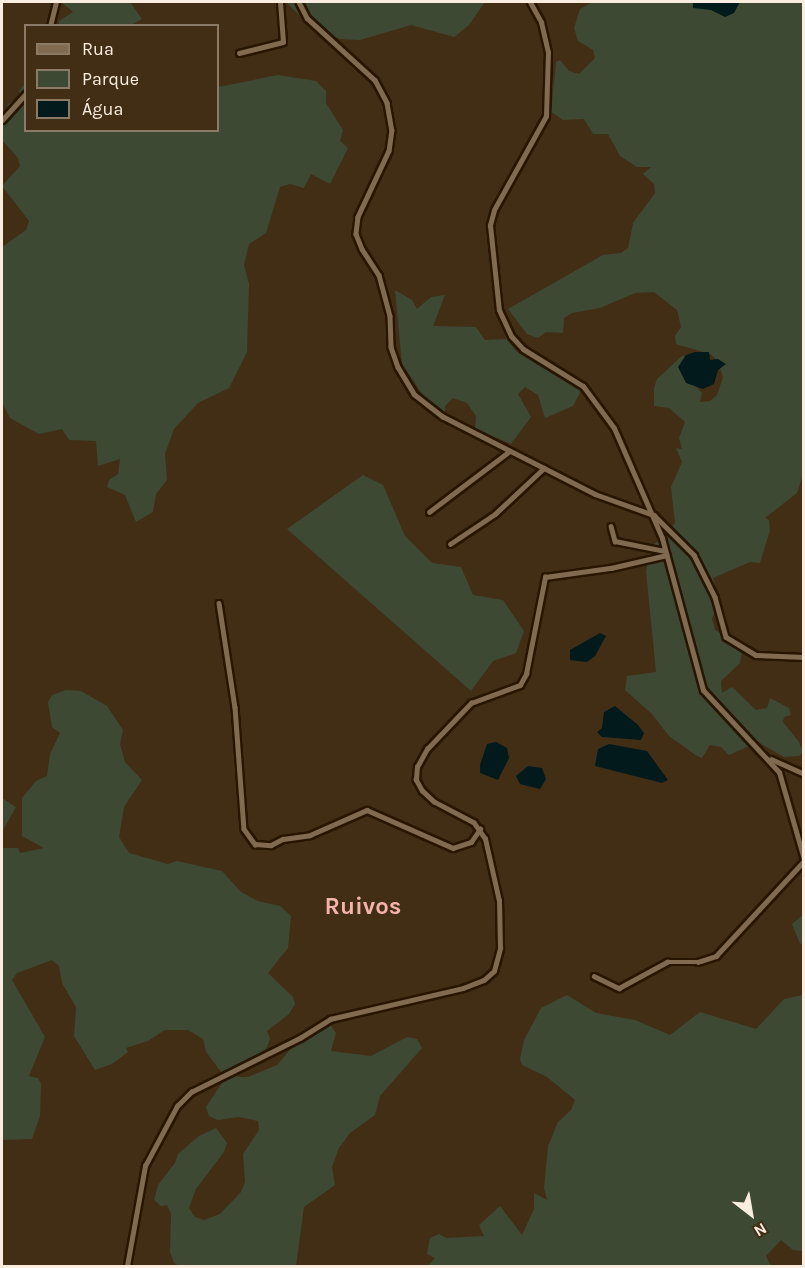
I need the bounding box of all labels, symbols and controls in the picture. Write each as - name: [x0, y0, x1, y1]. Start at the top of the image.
- legend: [24, 24, 219, 132]
- text: Rua: [82, 38, 114, 60]
- text: Parque: [82, 68, 139, 90]
- text: Água: [82, 98, 123, 120]
- district label: Ruivos: [324, 893, 402, 921]
- north arrow: [721, 1184, 781, 1244]
- text: N: [751, 1219, 770, 1241]

